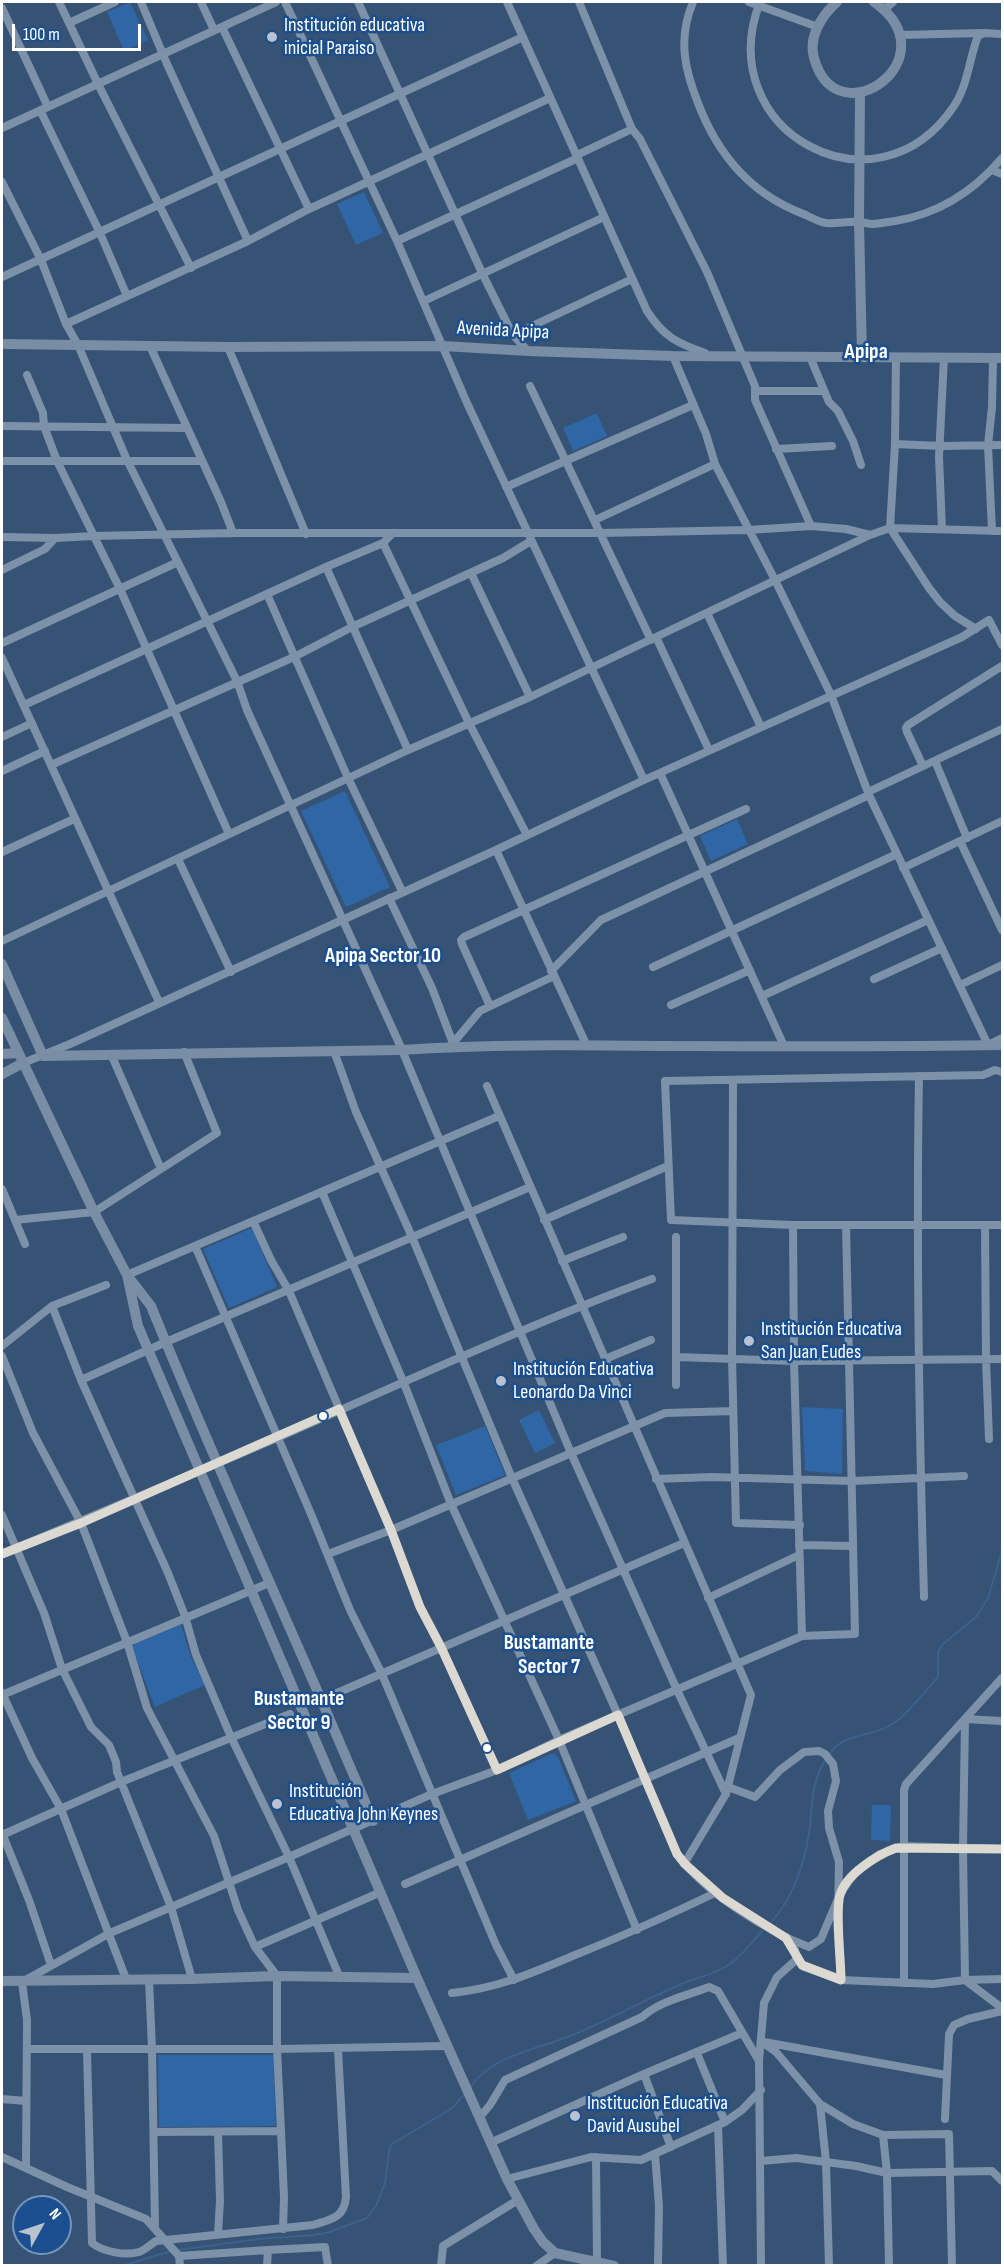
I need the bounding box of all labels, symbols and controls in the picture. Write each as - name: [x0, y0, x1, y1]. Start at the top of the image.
- scale bar: [15, 12, 144, 50]
- place label: Institución educativa inicial Paraiso: [284, 14, 425, 61]
- text: 100 m: [23, 24, 60, 45]
- marker: Institución educativa inicial Paraiso: [265, 30, 279, 44]
- street label: Avenida Apipa: [456, 317, 550, 345]
- district label: Apipa: [844, 339, 888, 365]
- district label: Apipa Sector 10: [325, 944, 441, 970]
- place label: Institución Educativa San Juan Eudes: [761, 1318, 902, 1365]
- marker: Institución Educativa San Juan Eudes: [742, 1334, 756, 1348]
- place label: Institución Educativa Leonardo Da Vinci: [513, 1358, 654, 1405]
- marker: Institución Educativa Leonardo Da Vinci: [494, 1374, 508, 1388]
- unlabelled marker: [317, 1410, 329, 1422]
- district label: Bustamante Sector 7: [504, 1631, 594, 1681]
- district label: Bustamante Sector 9: [254, 1687, 344, 1737]
- unlabelled marker: [481, 1742, 493, 1754]
- place label: Institución Educativa John Keynes: [289, 1780, 438, 1827]
- marker: Institución Educativa John Keynes: [270, 1797, 284, 1811]
- place label: Institución Educativa David Ausubel: [587, 2092, 728, 2139]
- marker: Institución Educativa David Ausubel: [568, 2109, 582, 2123]
- north arrow: [12, 2195, 72, 2255]
- text: N: [45, 2205, 65, 2224]

